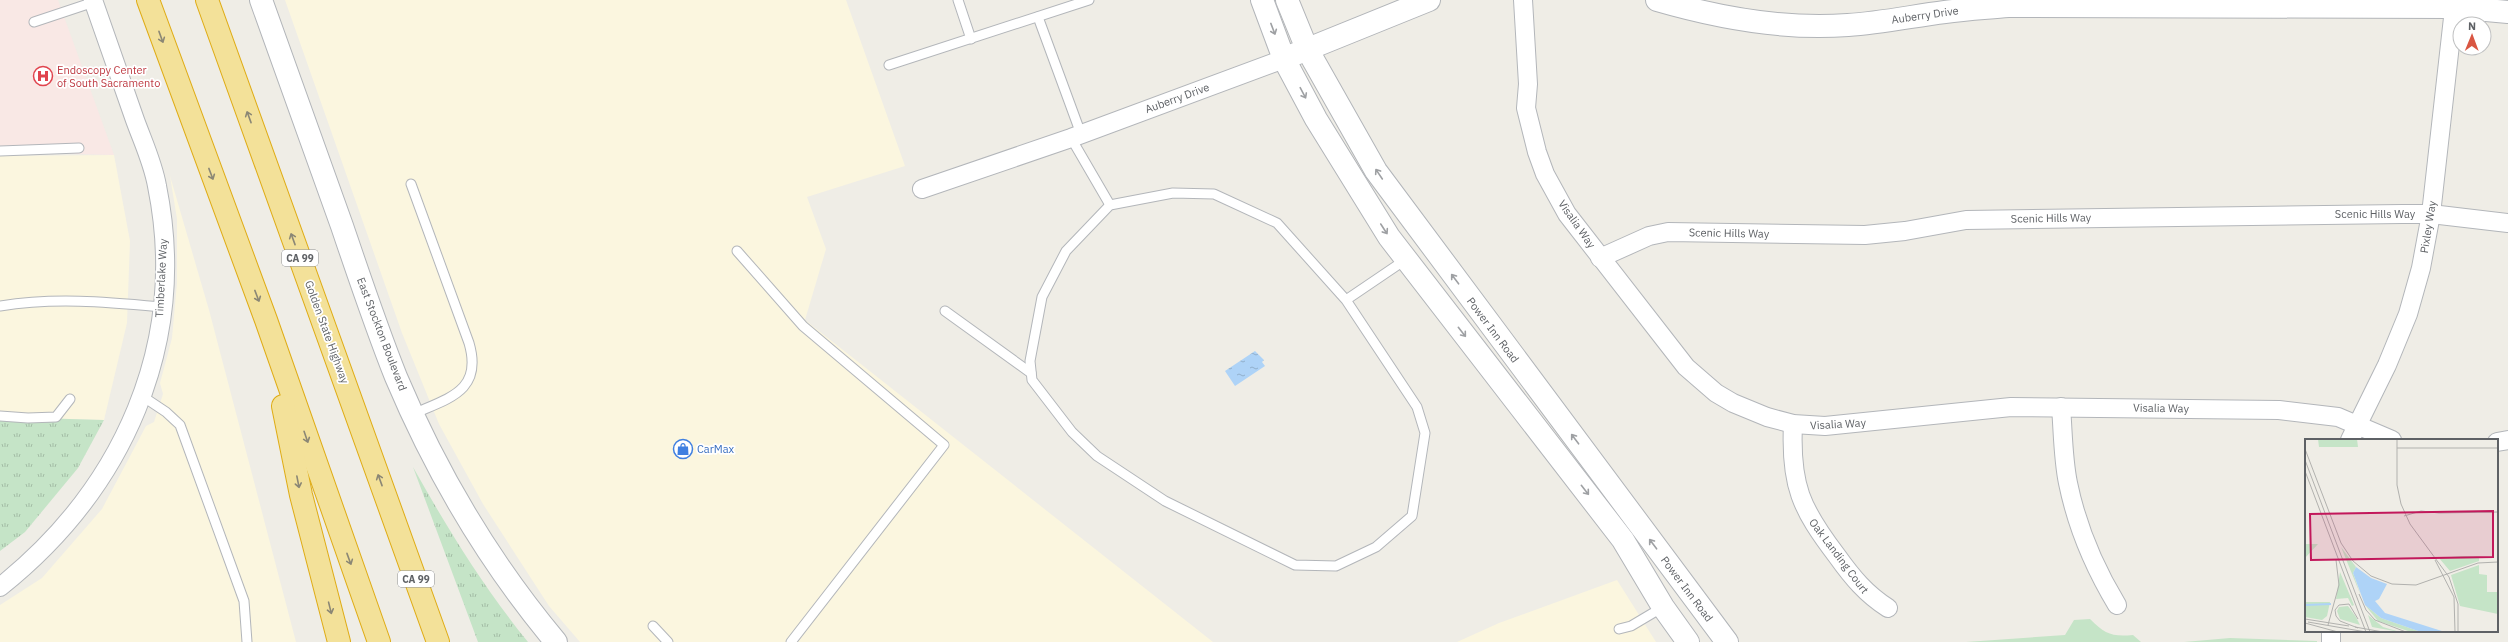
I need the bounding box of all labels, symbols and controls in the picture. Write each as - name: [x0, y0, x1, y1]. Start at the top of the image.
- street label: Auberry Drive: [1891, 3, 1959, 27]
- north arrow: [2452, 16, 2492, 56]
- text: N: [2468, 19, 2476, 33]
- one-way arrow: [1270, 23, 1278, 35]
- one-way arrow: [157, 30, 165, 42]
- place label: Endoscopy Center of South Sacramento: [57, 63, 160, 90]
- hospital icon: Endoscopy Center of South Sacramento: [32, 65, 54, 87]
- street label: Auberry Drive: [1143, 80, 1211, 116]
- one-way arrow: [1299, 87, 1307, 99]
- one-way arrow: [245, 111, 253, 123]
- one-way arrow: [207, 168, 215, 180]
- one-way arrow: [1375, 169, 1383, 180]
- street label: Visalia Way: [1555, 197, 1599, 251]
- street label: Pixley Way: [2417, 199, 2439, 254]
- street label: Scenic Hills Way: [2335, 207, 2416, 221]
- street label: Scenic Hills Way: [2011, 210, 2092, 226]
- one-way arrow: [1380, 223, 1388, 234]
- street label: Scenic Hills Way: [1689, 225, 1770, 241]
- one-way arrow: [289, 234, 297, 246]
- street label: Timberlake Way: [152, 238, 170, 318]
- road number: CA 99: [282, 250, 318, 266]
- one-way arrow: [1451, 274, 1459, 285]
- street label: East Stockton Boulevard: [354, 275, 410, 393]
- street label: Golden State Highway: [302, 278, 352, 386]
- one-way arrow: [253, 290, 261, 302]
- street label: Power Inn Road: [1464, 294, 1522, 366]
- one-way arrow: [1458, 327, 1467, 338]
- street label: Visalia Way: [2133, 401, 2190, 415]
- street label: Visalia Way: [1810, 416, 1867, 432]
- one-way arrow: [302, 430, 310, 442]
- one-way arrow: [1571, 434, 1579, 445]
- shop icon: CarMax: [672, 438, 694, 460]
- inset map: [2305, 439, 2498, 632]
- place label: CarMax: [697, 442, 735, 456]
- one-way arrow: [376, 474, 384, 486]
- one-way arrow: [295, 475, 303, 488]
- one-way arrow: [1581, 485, 1589, 496]
- street label: Oak Landing Court: [1806, 516, 1872, 597]
- one-way arrow: [1649, 538, 1657, 549]
- one-way arrow: [346, 552, 353, 565]
- street label: Power Inn Road: [1658, 553, 1716, 625]
- road number: CA 99: [398, 571, 434, 587]
- one-way arrow: [327, 601, 334, 614]

